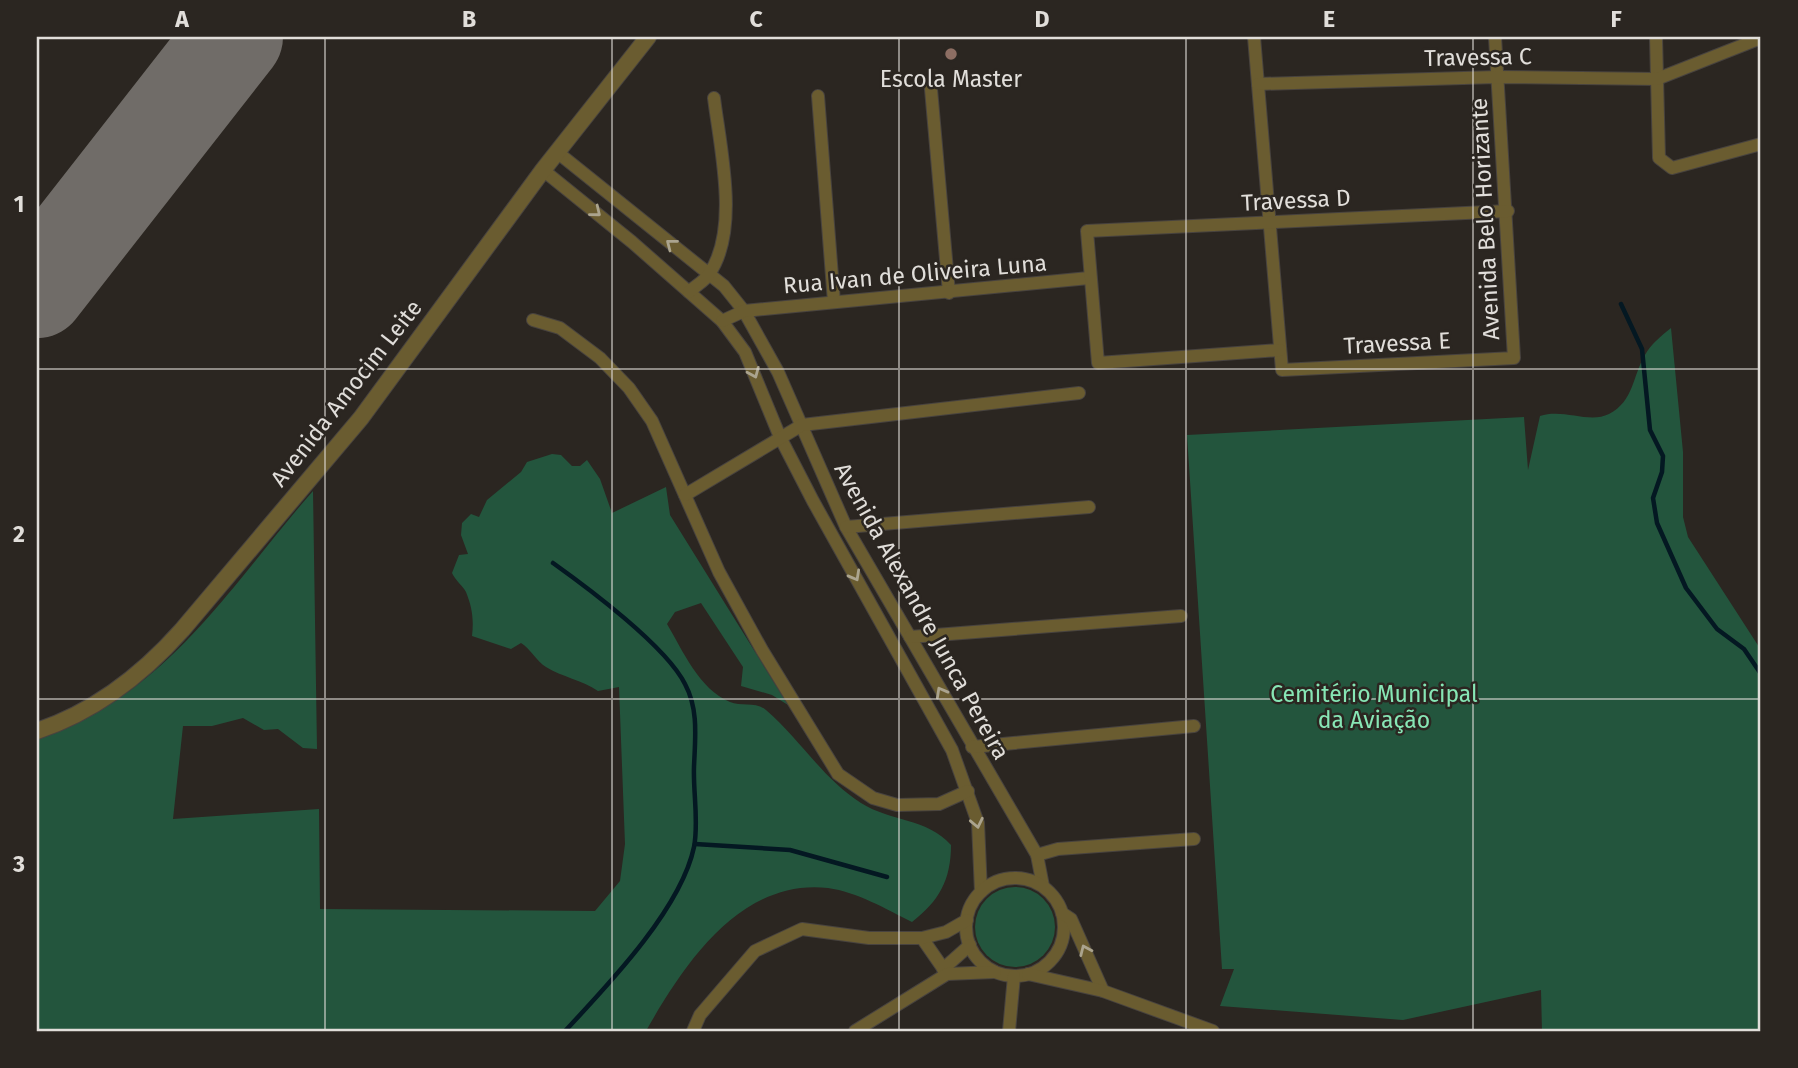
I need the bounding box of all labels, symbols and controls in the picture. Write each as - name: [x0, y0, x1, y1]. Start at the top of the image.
- text: A: [174, 5, 189, 33]
- text: B: [462, 5, 476, 33]
- text: C: [749, 5, 763, 33]
- text: D: [1035, 5, 1050, 33]
- text: E: [1323, 5, 1335, 33]
- text: F: [1610, 5, 1622, 33]
- street label: Travessa C: [1424, 42, 1532, 72]
- marker: Escola Master: [943, 46, 959, 62]
- place label: Escola Master: [880, 65, 1022, 93]
- street label: Avenida Belo Horizante: [1465, 97, 1505, 341]
- street label: Travessa D: [1241, 183, 1351, 217]
- text: 1: [14, 190, 24, 218]
- one-way arrow: [588, 204, 601, 217]
- one-way arrow: [666, 240, 678, 253]
- street label: Rua Ivan de Oliveira Luna: [782, 249, 1048, 299]
- street label: Avenida Amocim Leite: [264, 294, 428, 492]
- street label: Travessa E: [1343, 326, 1451, 360]
- one-way arrow: [745, 366, 759, 378]
- street label: Avenida Alexandre Junca Pereira: [829, 458, 1015, 764]
- text: 2: [13, 520, 25, 548]
- one-way arrow: [847, 569, 860, 582]
- park label: Cemitério Municipal da Aviação: [1270, 680, 1478, 734]
- one-way arrow: [936, 687, 949, 700]
- one-way arrow: [968, 817, 983, 829]
- text: 3: [12, 850, 25, 878]
- one-way arrow: [1079, 945, 1093, 957]

